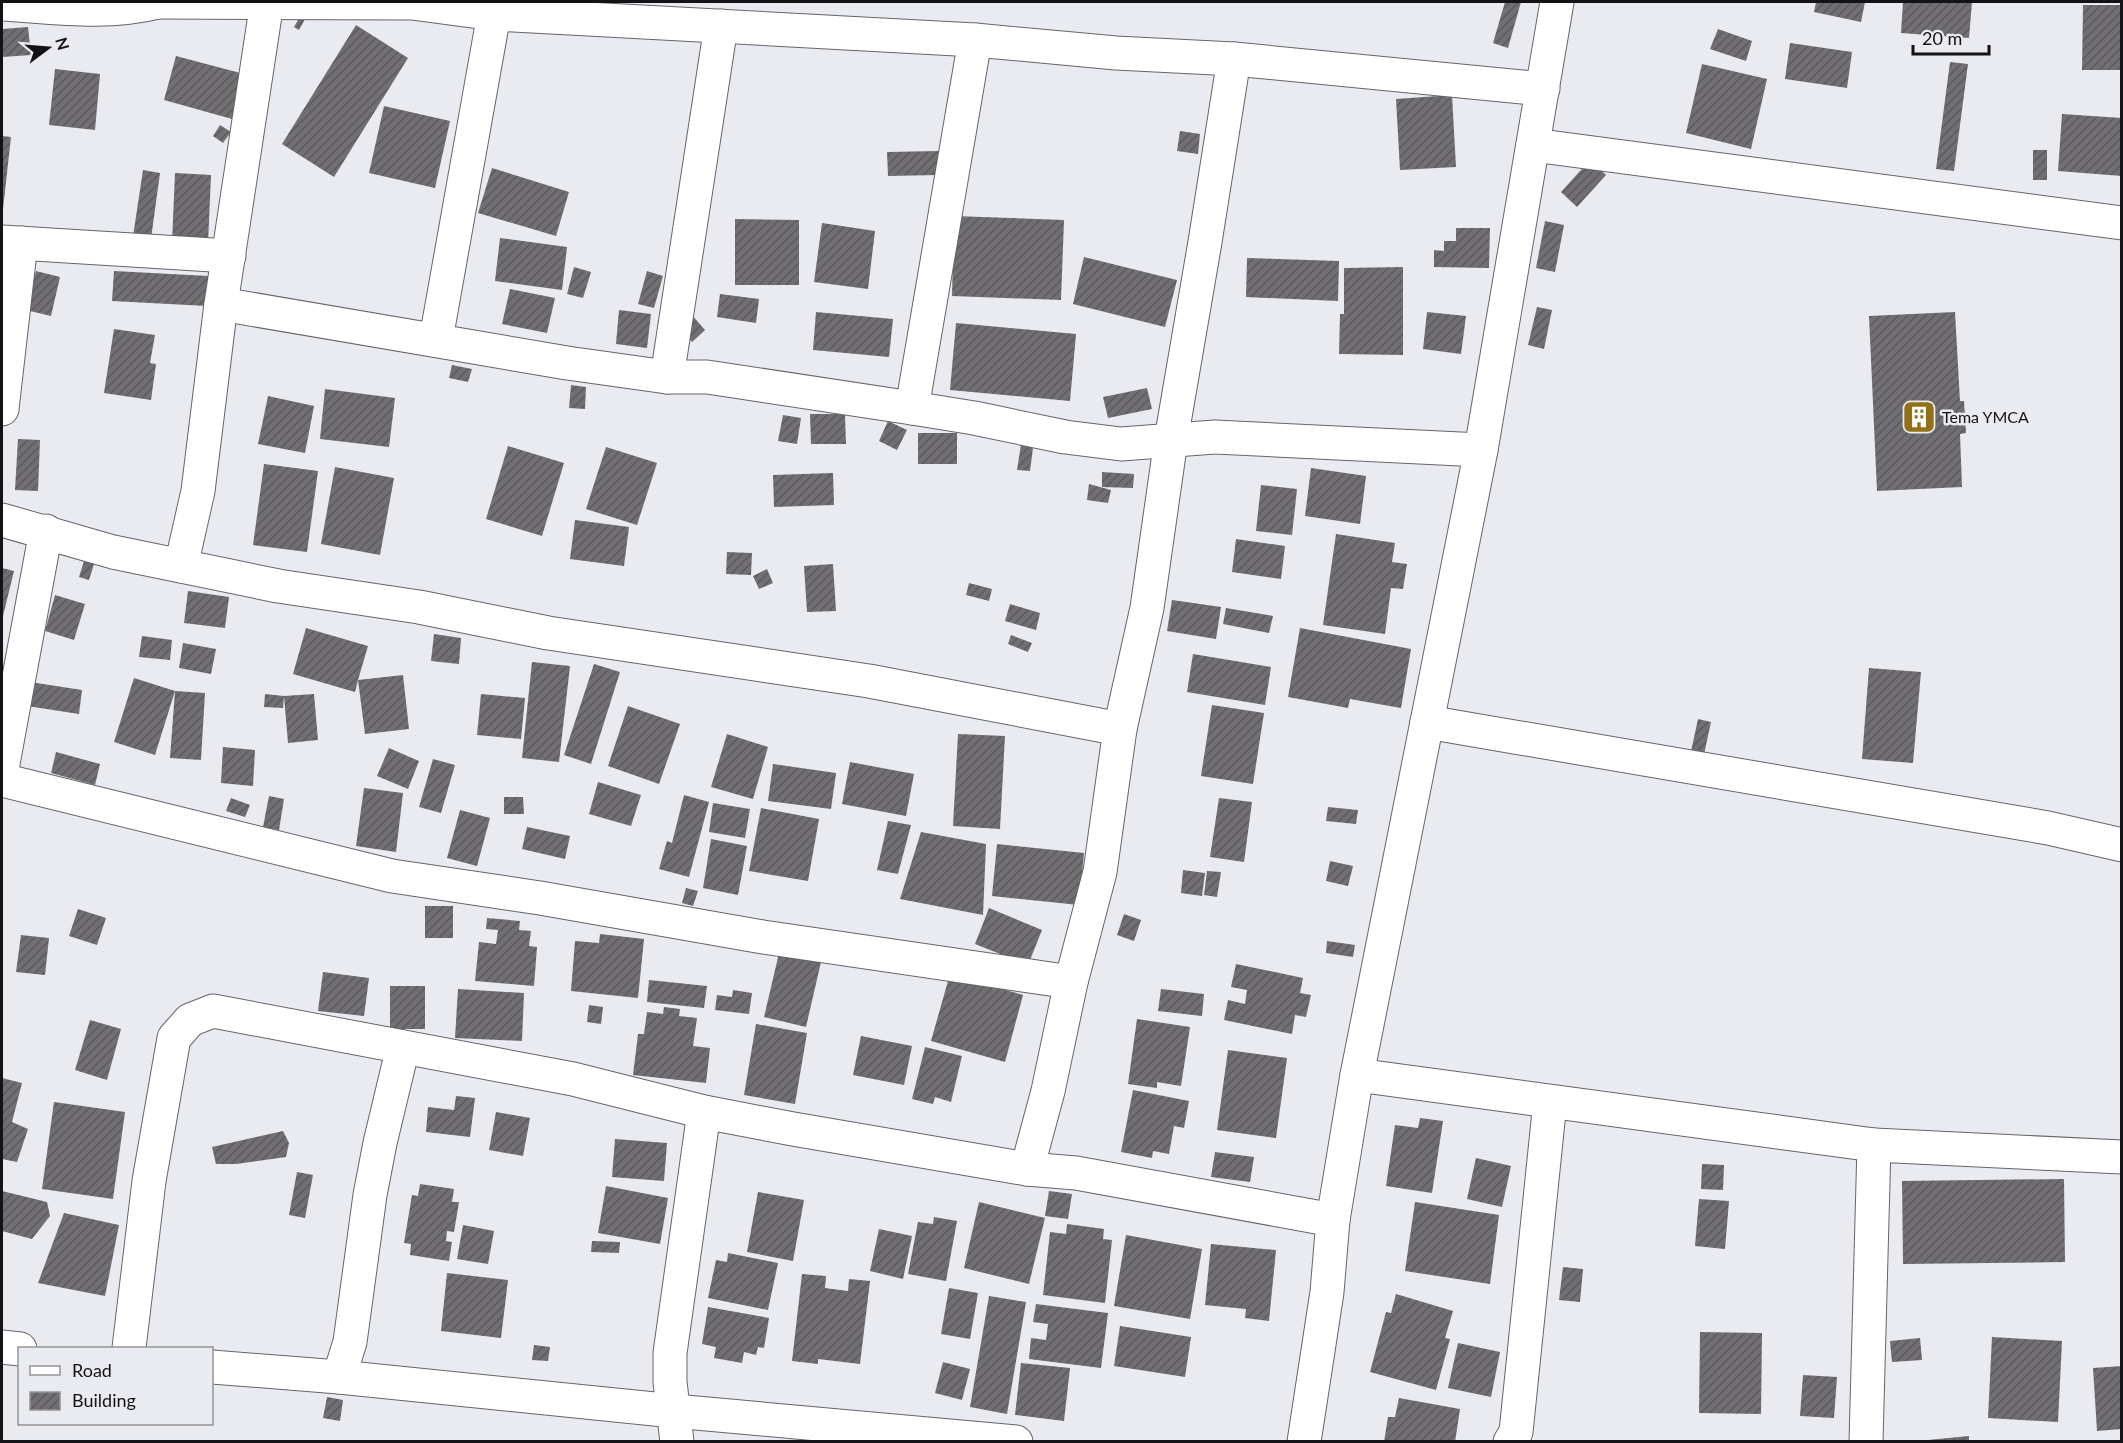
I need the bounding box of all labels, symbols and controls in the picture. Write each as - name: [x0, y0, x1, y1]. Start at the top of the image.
- north arrow: [18, 18, 78, 78]
- scale bar: [1913, 18, 1990, 56]
- text: 20 m: [1922, 27, 1962, 49]
- text: N: [52, 35, 74, 52]
- building icon: Tema YMCA: [1901, 399, 1937, 435]
- place label: Tema YMCA: [1942, 407, 2029, 426]
- legend: [18, 1347, 213, 1425]
- text: Road: [72, 1359, 112, 1381]
- text: Building: [72, 1389, 136, 1411]

